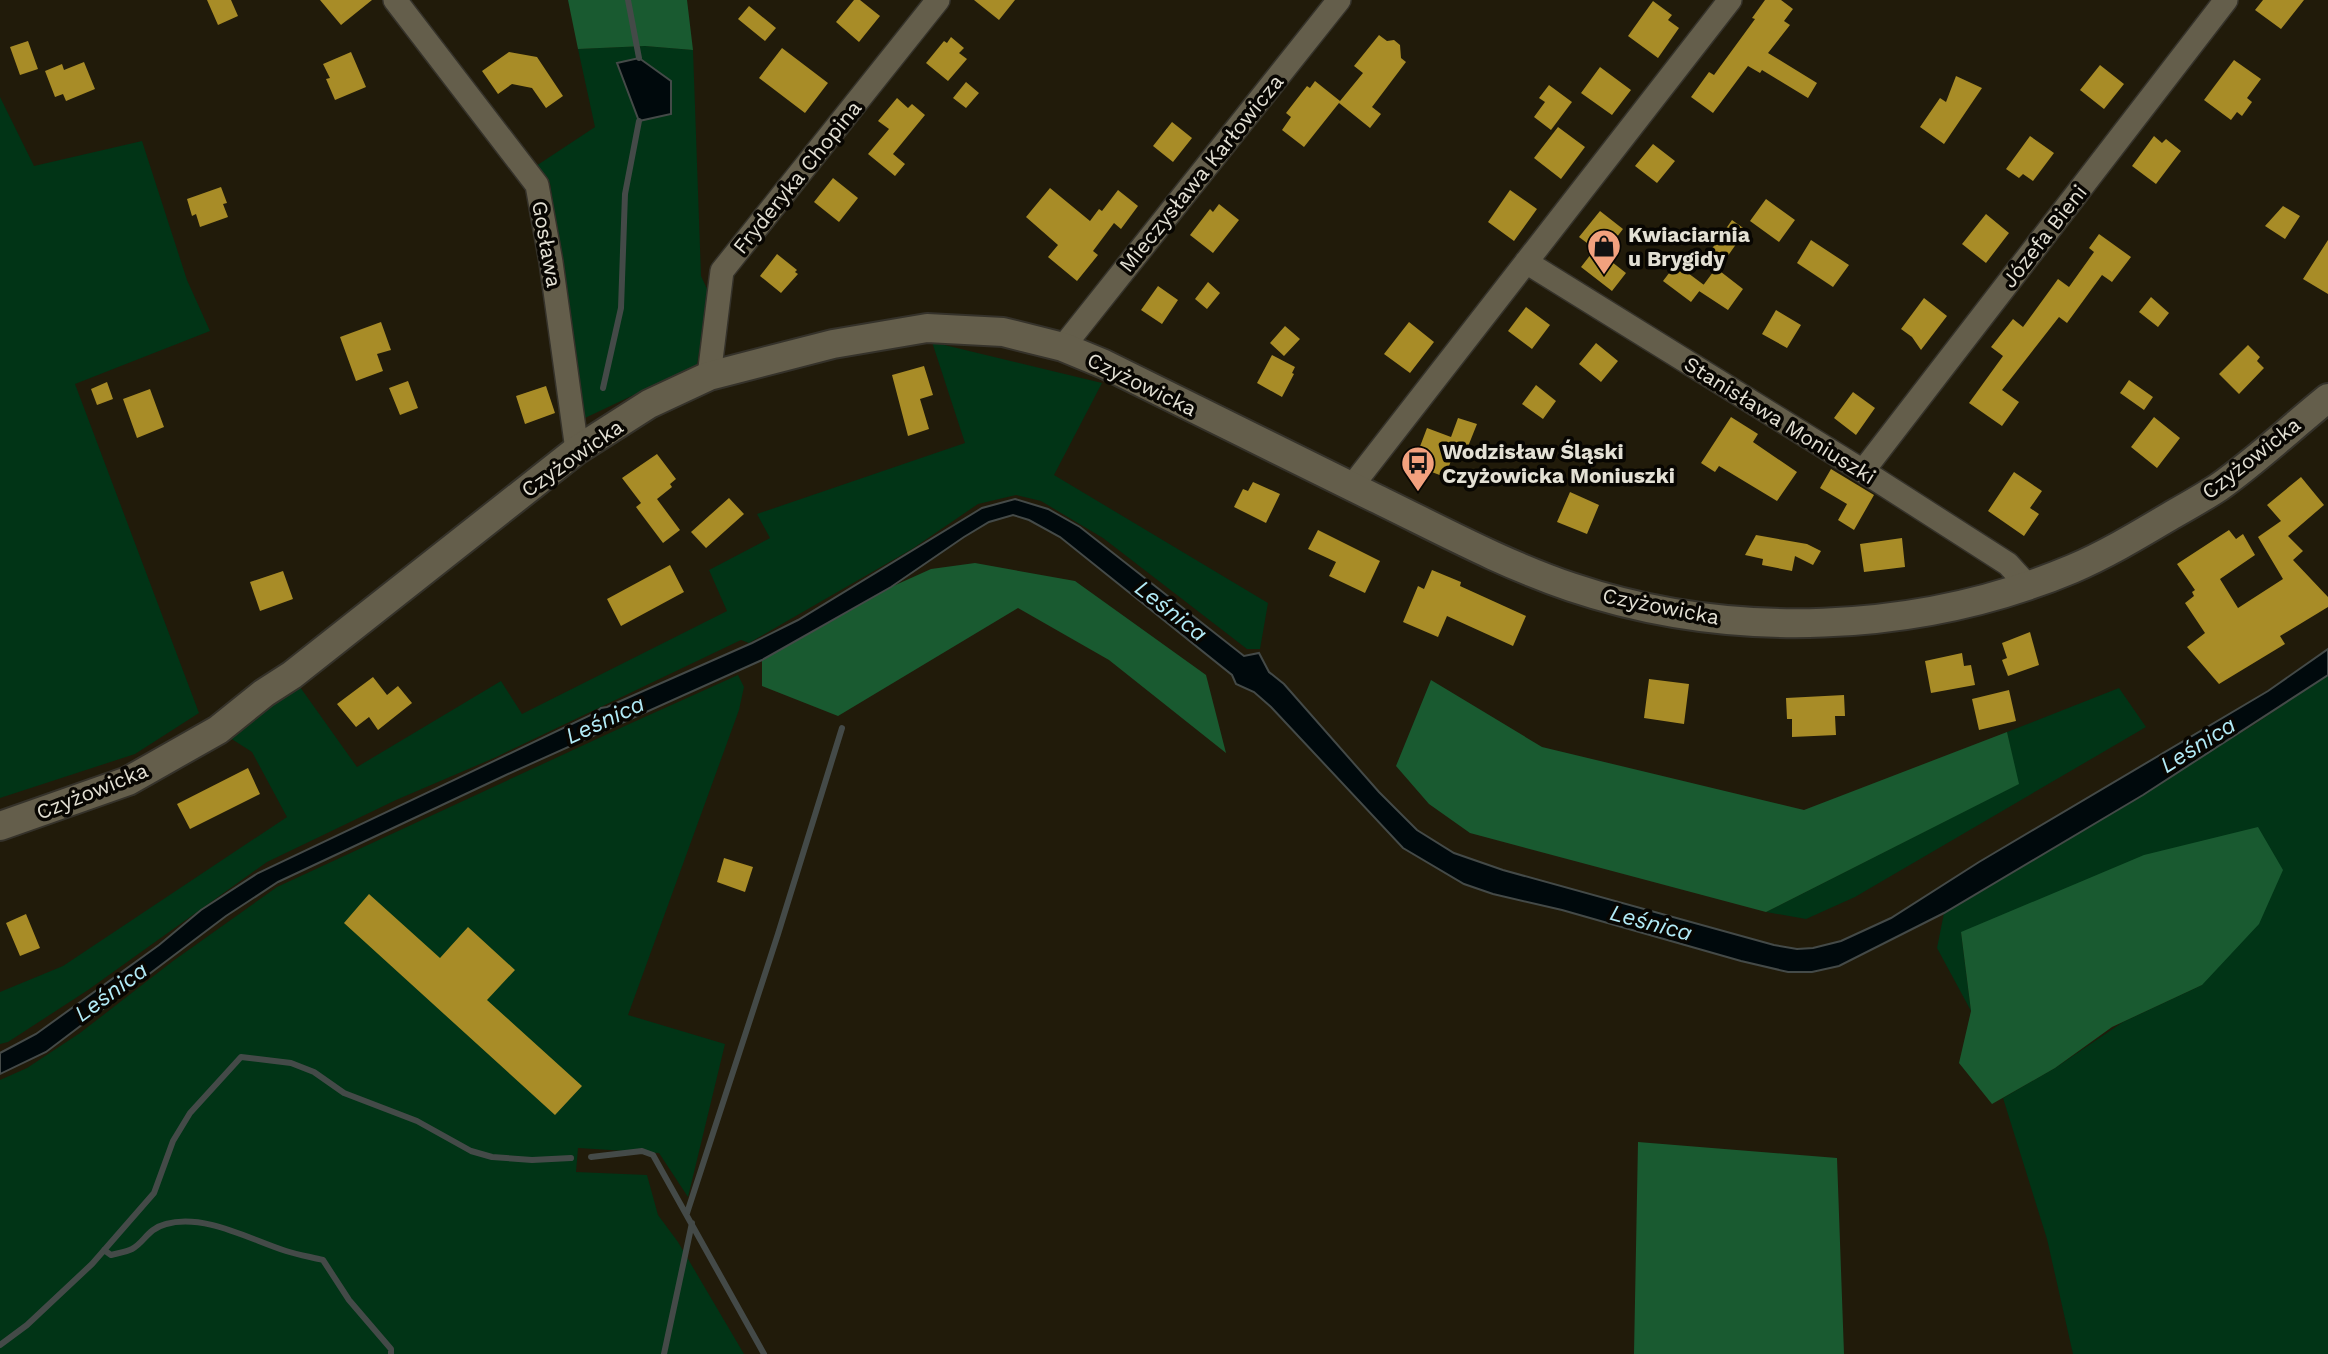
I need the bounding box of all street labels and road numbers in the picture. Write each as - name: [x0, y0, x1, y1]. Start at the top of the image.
- street label: Mieczysława Karłowicza: [1114, 69, 1289, 277]
- street label: Fryderyka Chopina: [728, 95, 867, 259]
- street label: Józefa Bieni: [1996, 180, 2092, 292]
- street label: Gosława: [527, 199, 567, 289]
- street label: Czyżowicka: [1083, 347, 1201, 421]
- street label: Stanisława Moniuszki: [1680, 351, 1880, 489]
- street label: Czyżowicka: [2197, 412, 2305, 504]
- street label: Czyżowicka: [516, 414, 628, 502]
- street label: Czyżowicka: [1601, 582, 1722, 630]
- street label: Czyżowicka: [32, 757, 152, 825]

